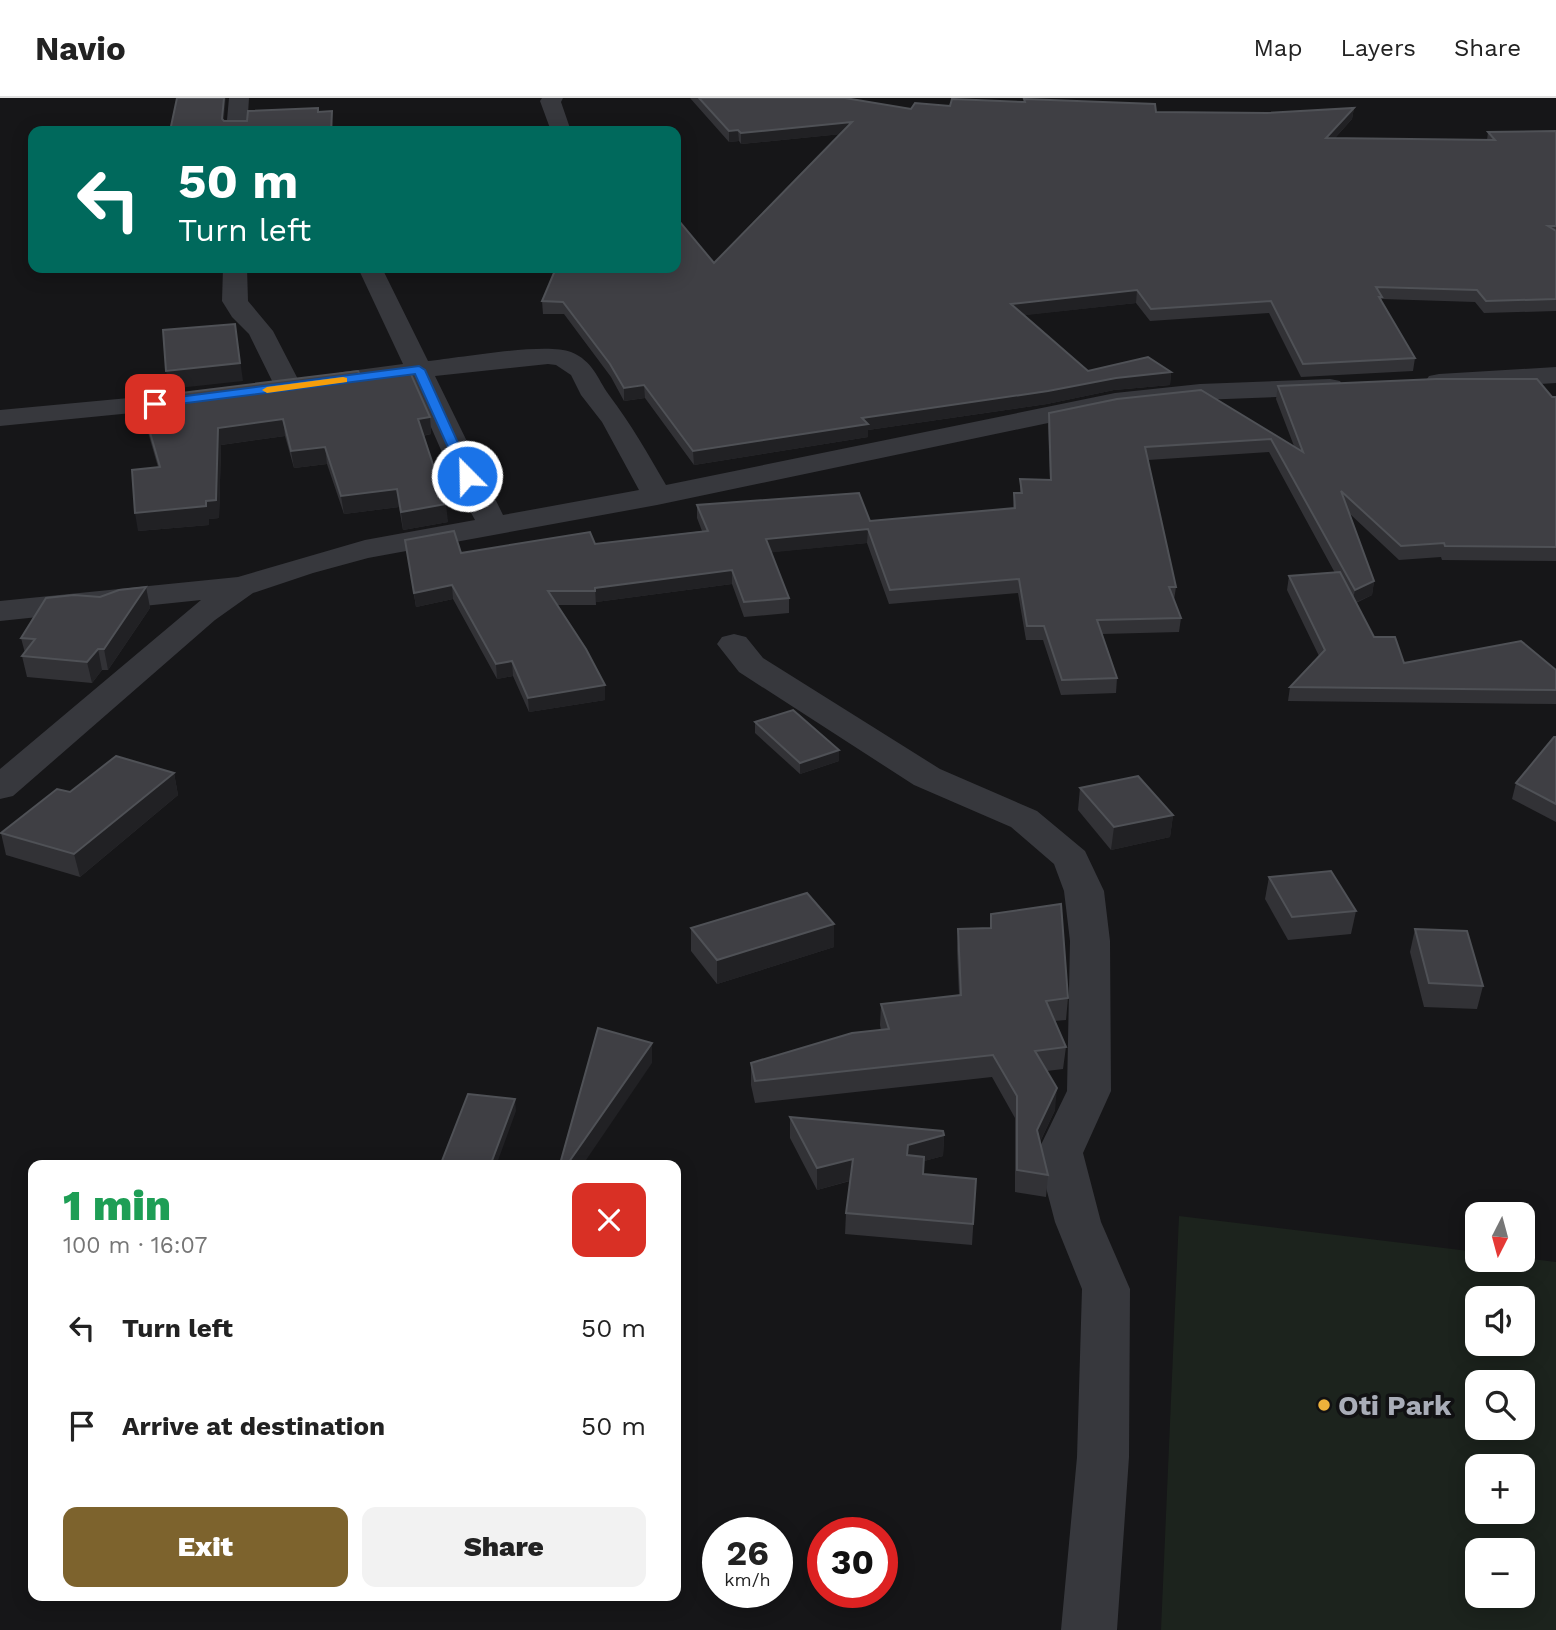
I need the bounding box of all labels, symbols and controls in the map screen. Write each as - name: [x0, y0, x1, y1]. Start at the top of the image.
- text: Navio: [35, 29, 126, 68]
- text: Map: [1254, 34, 1302, 62]
- text: Layers: [1340, 34, 1416, 62]
- text: Share: [1454, 34, 1521, 62]
- text: 50 m: [178, 152, 298, 210]
- icon: left: [63, 154, 154, 245]
- text: Turn left: [178, 211, 311, 249]
- pin: [125, 374, 185, 434]
- icon: arrive: [136, 385, 174, 423]
- position arrow: [430, 439, 504, 513]
- text: 1 min: [63, 1181, 171, 1230]
- button: close: [572, 1183, 646, 1257]
- north arrow: [1465, 1202, 1535, 1272]
- map controls: [1465, 1202, 1535, 1608]
- text: 100 m · 16:07: [63, 1232, 207, 1259]
- button: sound: [1465, 1286, 1535, 1356]
- icon: left: [63, 1309, 101, 1347]
- text: Turn left: [122, 1313, 233, 1343]
- text: 50 m: [581, 1313, 646, 1343]
- button: search: [1465, 1370, 1535, 1440]
- place label: Oti Park: [1338, 1389, 1452, 1422]
- marker: Oti Park: [1316, 1397, 1332, 1413]
- icon: arrive: [63, 1407, 101, 1445]
- text: Arrive at destination: [122, 1411, 385, 1441]
- text: 50 m: [581, 1411, 646, 1441]
- button: +: [1465, 1454, 1535, 1524]
- button: Exit: [63, 1507, 348, 1587]
- button: Share: [362, 1507, 646, 1587]
- speed limit sign: 30: [807, 1517, 898, 1608]
- text: 26: [726, 1532, 769, 1574]
- button: −: [1465, 1538, 1535, 1608]
- text: km/h: [724, 1569, 771, 1590]

